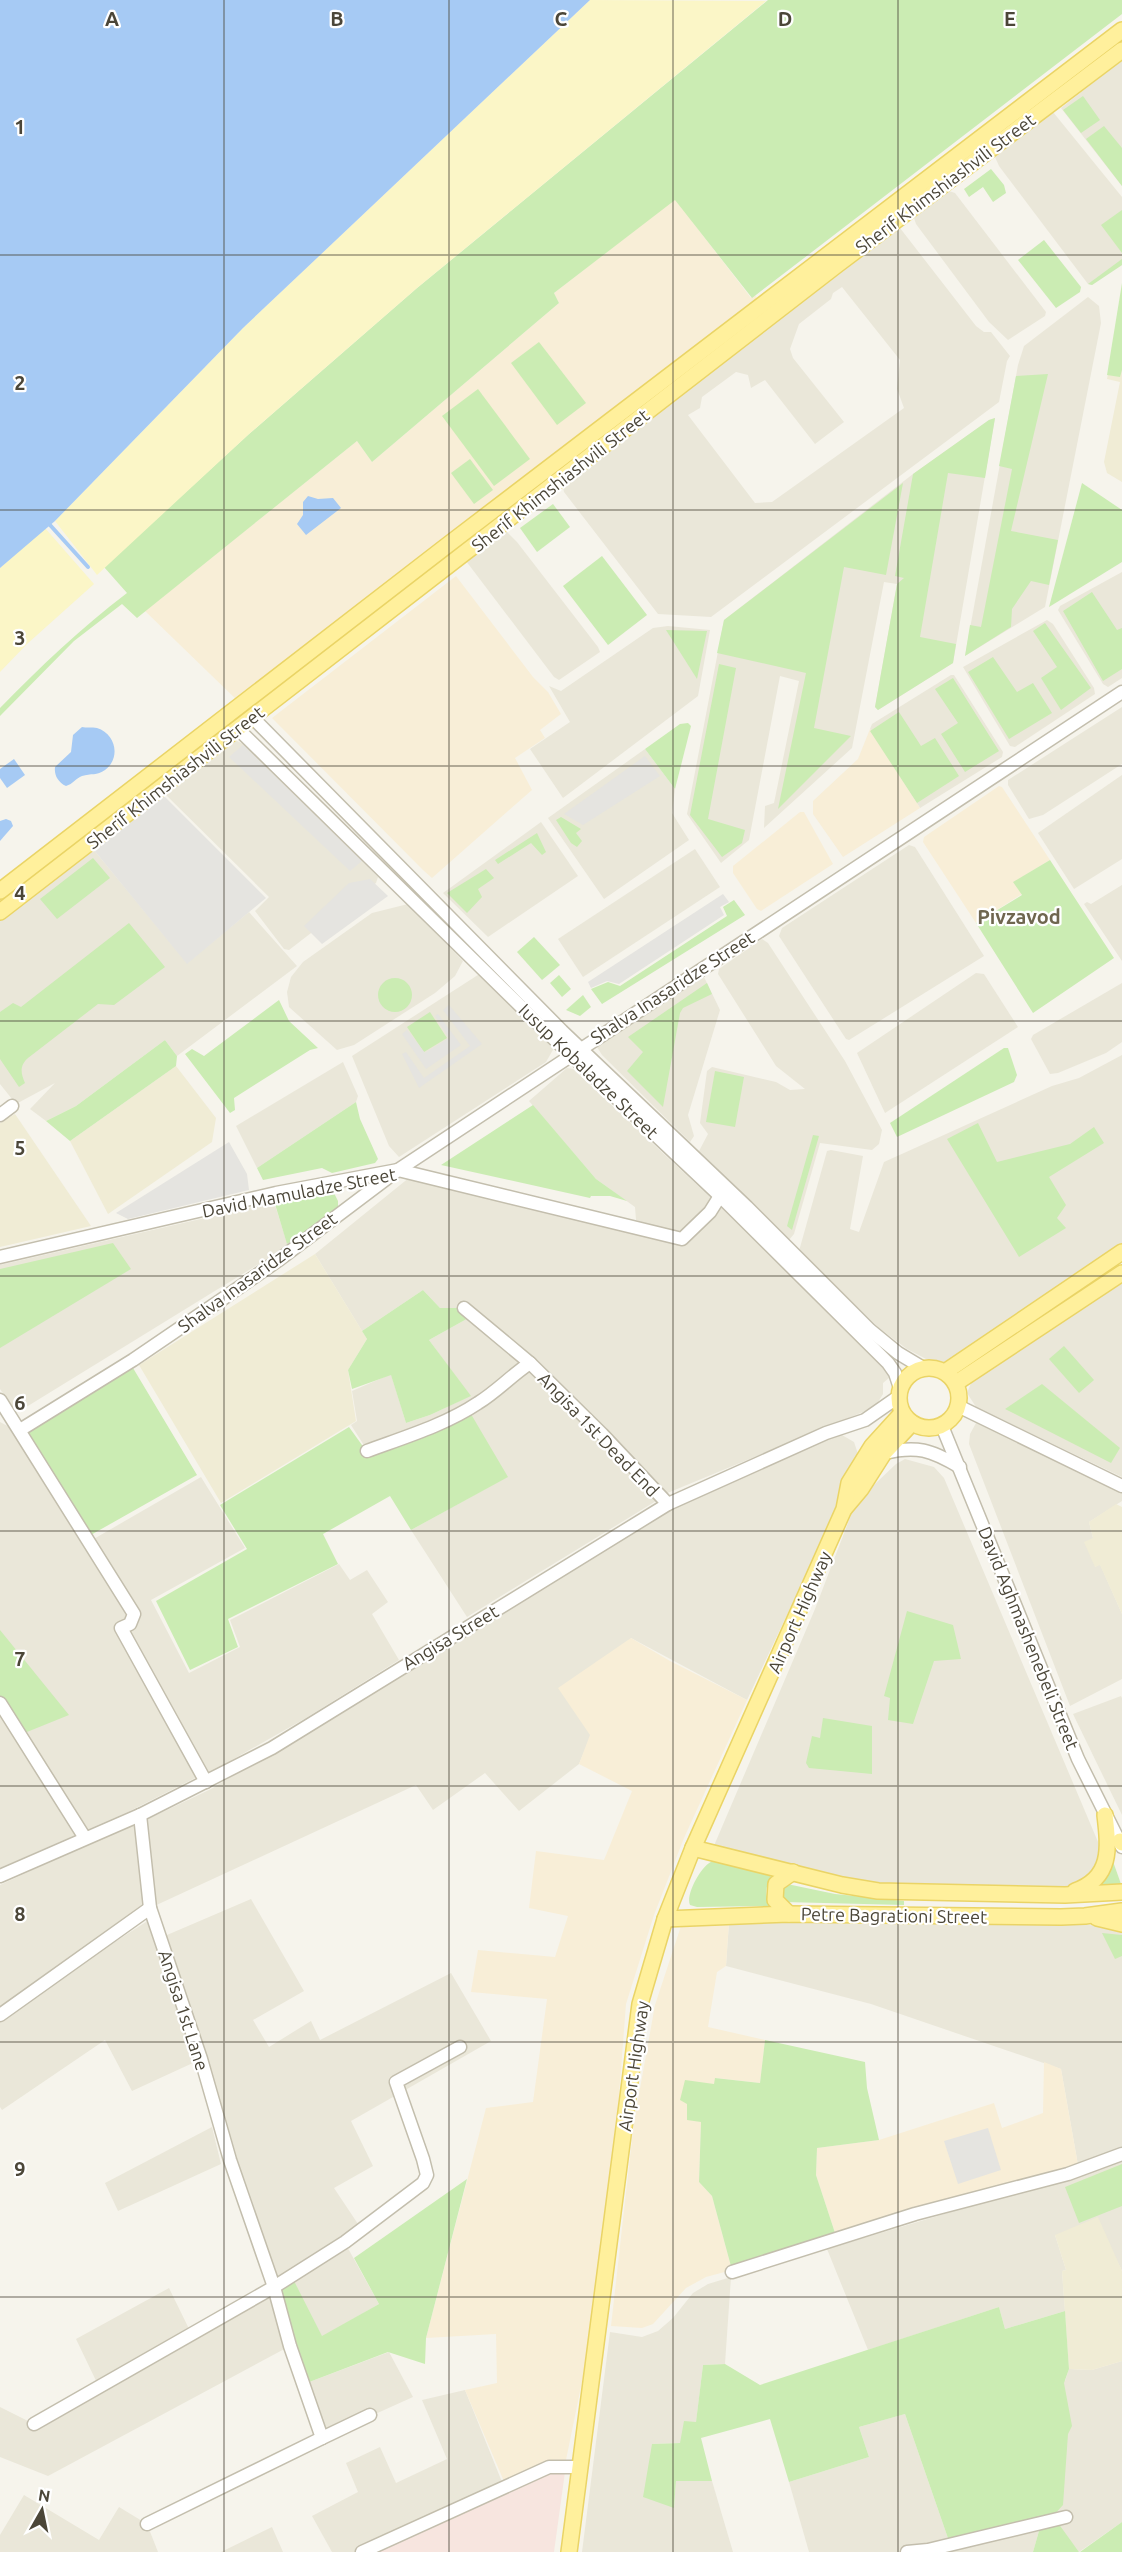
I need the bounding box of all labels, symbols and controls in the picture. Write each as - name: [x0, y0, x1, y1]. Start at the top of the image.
- text: A: [105, 7, 119, 30]
- text: B: [330, 7, 344, 30]
- text: C: [555, 7, 568, 30]
- text: D: [778, 7, 792, 30]
- text: E: [1004, 7, 1016, 30]
- street label: Sherif Khimshiashvili Street: [851, 109, 1039, 257]
- text: 1: [14, 115, 26, 138]
- text: 2: [14, 371, 26, 394]
- street label: Sherif Khimshiashvili Street: [467, 405, 653, 555]
- text: 3: [14, 626, 26, 649]
- street label: Sherif Khimshiashvili Street: [82, 702, 268, 852]
- text: 4: [14, 881, 26, 904]
- district label: Pivzavod: [977, 905, 1061, 928]
- street label: Shalva Inasaridze Street: [586, 927, 758, 1047]
- street label: Iusup Kobaladze Street: [515, 999, 663, 1143]
- text: 5: [14, 1136, 26, 1159]
- street label: David Mamuladze Street: [200, 1163, 398, 1221]
- street label: Shalva Inasaridze Street: [174, 1208, 340, 1336]
- street label: Angisa 1st Dead End: [535, 1368, 663, 1500]
- text: 6: [14, 1391, 26, 1414]
- street label: David Aghmashenebeli Street: [975, 1523, 1083, 1753]
- street label: Airport Highway: [763, 1548, 835, 1676]
- street label: Angisa Street: [398, 1601, 502, 1673]
- text: 7: [14, 1647, 26, 1670]
- text: 8: [14, 1902, 26, 1925]
- street label: Petre Bagrationi Street: [801, 1903, 987, 1927]
- street label: Angisa 1st Lane: [155, 1947, 213, 2073]
- street label: Airport Highway: [614, 1999, 652, 2132]
- text: 9: [14, 2157, 26, 2180]
- north arrow: [12, 2480, 72, 2540]
- text: N: [37, 2485, 52, 2505]

